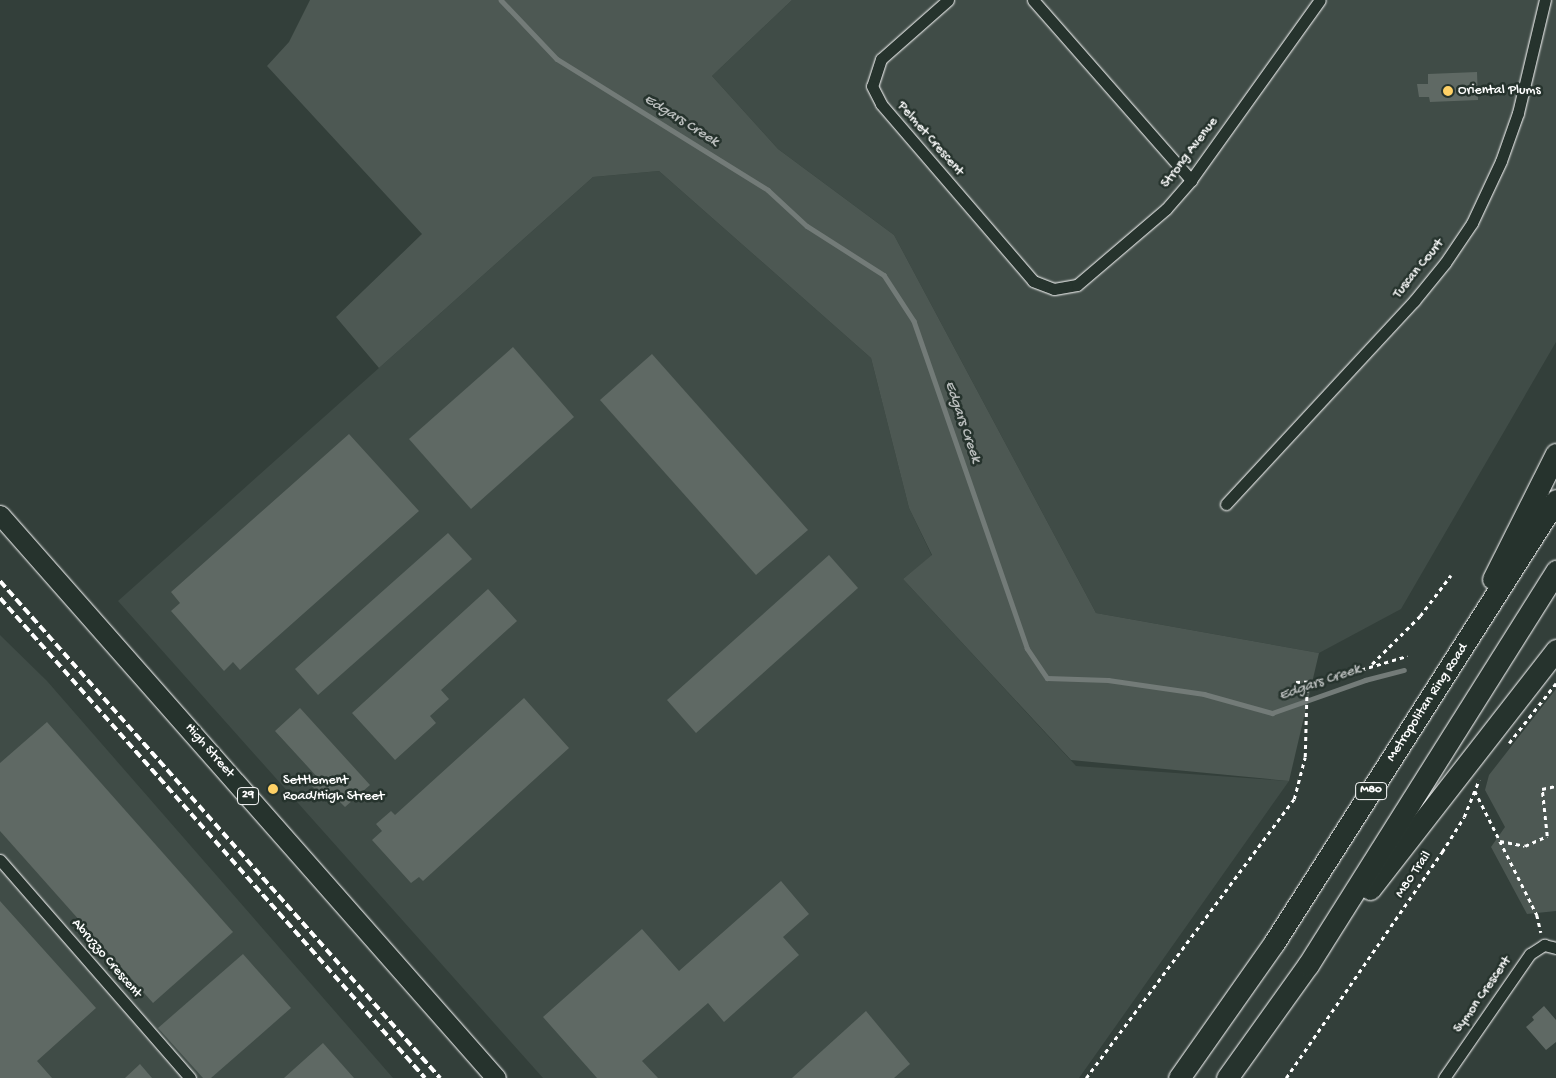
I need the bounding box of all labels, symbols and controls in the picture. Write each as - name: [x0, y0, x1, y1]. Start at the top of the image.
- place label: Oriental Plums: [1458, 83, 1541, 99]
- marker: Oriental Plums: [1442, 85, 1454, 97]
- water label: Edgars Creek: [640, 91, 722, 151]
- street label: Pelmet Crescent: [893, 98, 967, 180]
- street label: Strong Avenue: [1158, 114, 1222, 192]
- street label: Tuscan Court: [1390, 236, 1448, 302]
- water label: Edgars Creek: [940, 379, 984, 465]
- street label: Metropolitan Ring Road: [1384, 641, 1472, 765]
- water label: Edgars Creek: [1277, 661, 1363, 705]
- street label: High Street: [181, 720, 237, 782]
- place label: Settlement Road/High Street: [283, 773, 384, 806]
- road number: M80: [1355, 781, 1387, 800]
- marker: Settlement Road/High Street: [267, 783, 279, 795]
- road number: 29: [237, 786, 259, 806]
- street label: M80 Trail: [1392, 848, 1436, 902]
- street label: Abruzzo Crescent: [67, 916, 145, 1002]
- street label: Symon Crescent: [1450, 953, 1516, 1037]

